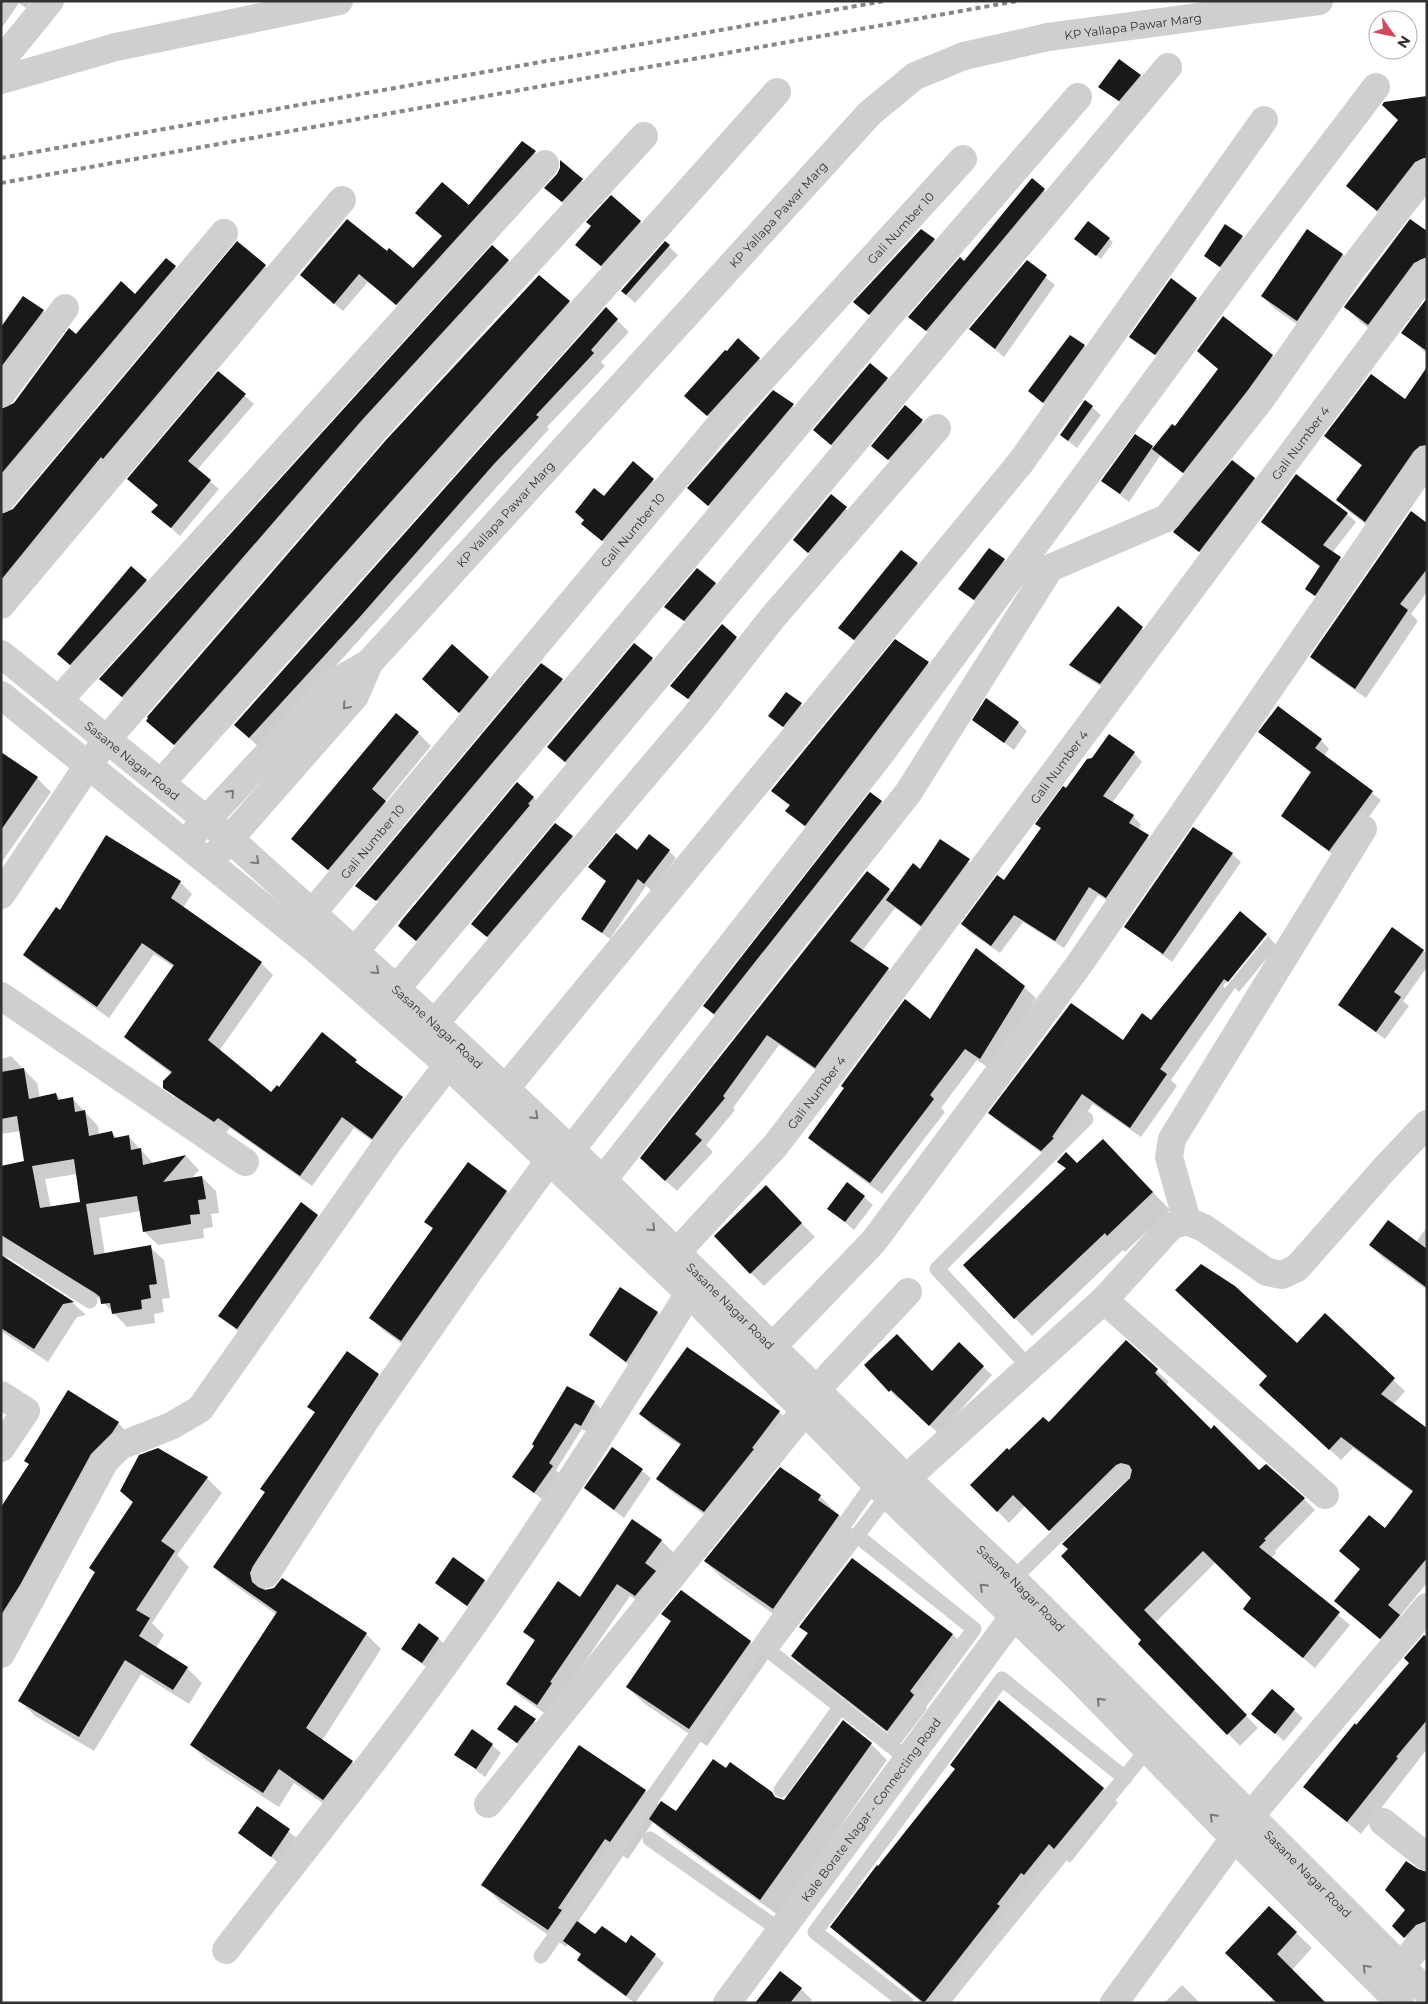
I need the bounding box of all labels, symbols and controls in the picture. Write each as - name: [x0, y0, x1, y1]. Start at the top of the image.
- street label: KP Yallapa Pawar Marg: [1063, 9, 1203, 42]
- north arrow: [1368, 10, 1418, 60]
- text: N: [1393, 32, 1415, 52]
- street label: KP Yallapa Pawar Marg: [726, 158, 830, 271]
- street label: Gali Number 10: [864, 188, 937, 267]
- street label: Gali Number 4: [1268, 403, 1332, 482]
- street label: KP Yallapa Pawar Marg: [453, 457, 557, 570]
- street label: Gali Number 10: [597, 490, 668, 570]
- one-way arrow: [343, 700, 352, 709]
- street label: Sasane Nagar Road: [82, 717, 183, 803]
- street label: Gali Number 4: [1026, 727, 1091, 806]
- one-way arrow: [225, 790, 234, 799]
- street label: Gali Number 10: [337, 801, 407, 882]
- one-way arrow: [251, 856, 260, 865]
- one-way arrow: [371, 965, 380, 974]
- street label: Sasane Nagar Road: [389, 981, 486, 1071]
- street label: Gali Number 4: [783, 1053, 849, 1132]
- one-way arrow: [529, 1110, 538, 1119]
- one-way arrow: [647, 1222, 656, 1231]
- street label: Sasane Nagar Road: [684, 1259, 778, 1352]
- street label: Sasane Nagar Road: [974, 1541, 1068, 1634]
- one-way arrow: [980, 1584, 989, 1593]
- one-way arrow: [1097, 1697, 1106, 1706]
- street label: Kale Borate Nagar - Connecting Road: [797, 1714, 944, 1904]
- one-way arrow: [1210, 1814, 1219, 1823]
- street label: Sasane Nagar Road: [1261, 1827, 1355, 1920]
- one-way arrow: [1362, 1965, 1371, 1974]

